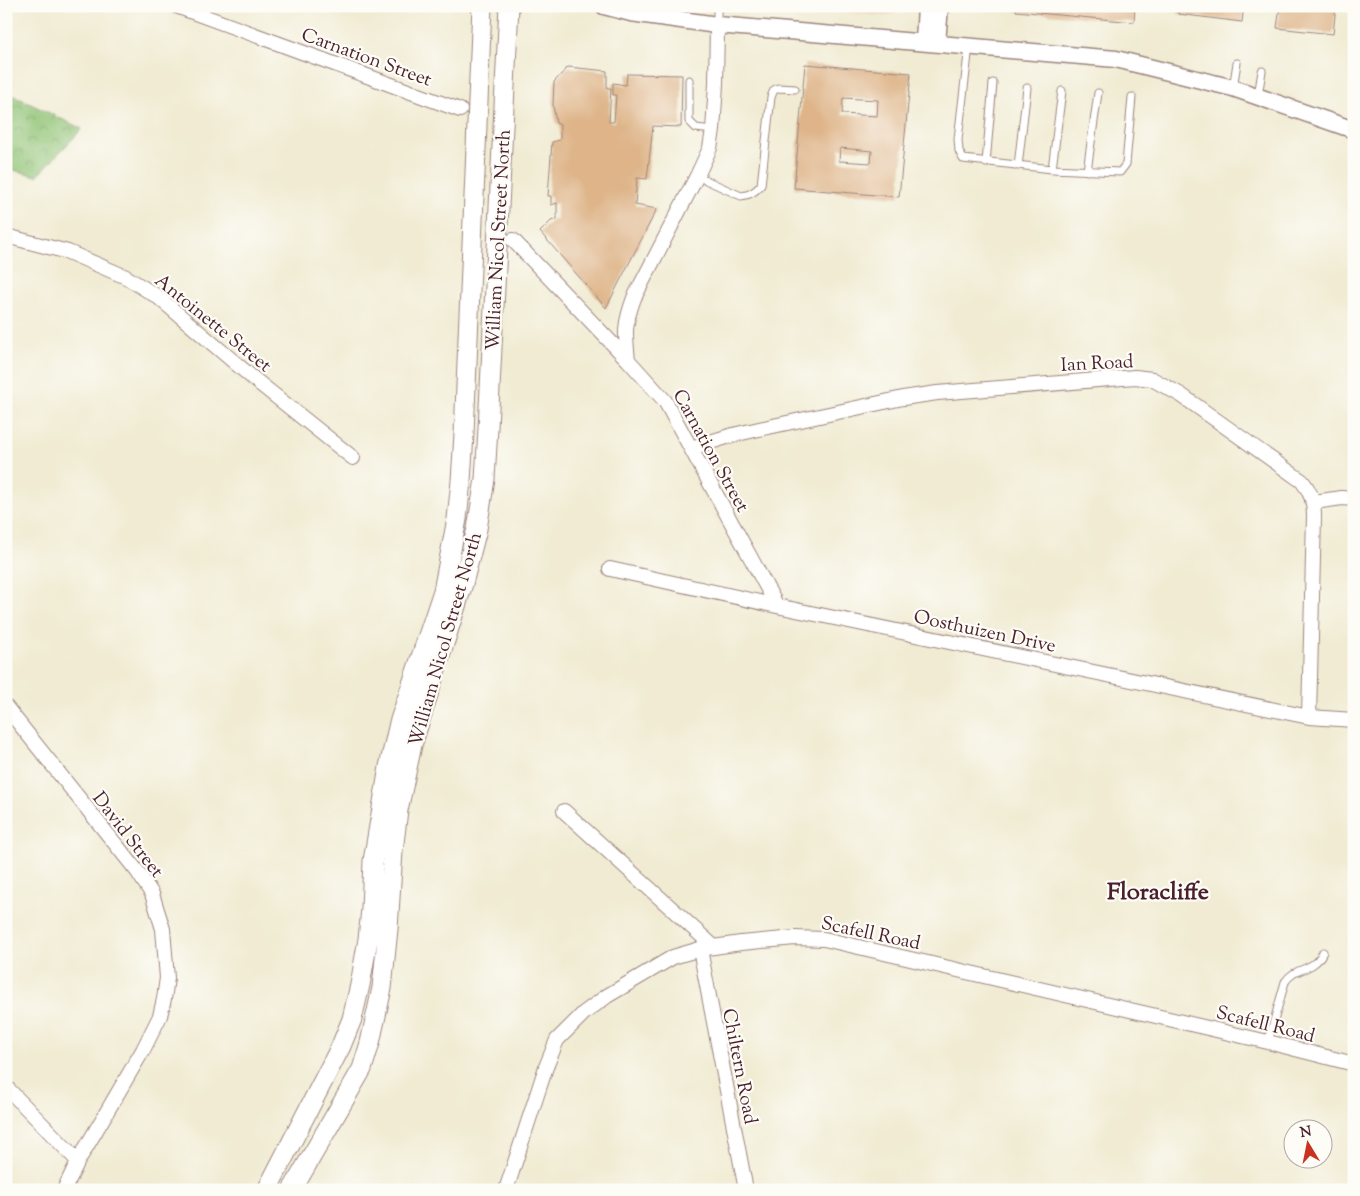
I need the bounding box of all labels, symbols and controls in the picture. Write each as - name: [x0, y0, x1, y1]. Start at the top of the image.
- street label: Carnation Street: [297, 22, 436, 95]
- street label: William Nicol Street North: [480, 129, 519, 352]
- street label: Antoinette Street: [148, 268, 277, 380]
- street label: Ian Road: [1060, 349, 1135, 380]
- street label: Carnation Street: [665, 385, 755, 518]
- street label: William Nicol Street North: [403, 529, 490, 750]
- street label: Oosthuizen Drive: [911, 604, 1058, 661]
- street label: David Street: [85, 787, 170, 885]
- district label: Floracliffe: [1107, 876, 1209, 910]
- street label: Scafell Road: [818, 911, 923, 958]
- street label: Scafell Road: [1213, 1000, 1318, 1051]
- street label: Chiltern Road: [714, 1006, 763, 1127]
- north arrow: [1282, 1118, 1332, 1168]
- text: N: [1299, 1122, 1313, 1144]

